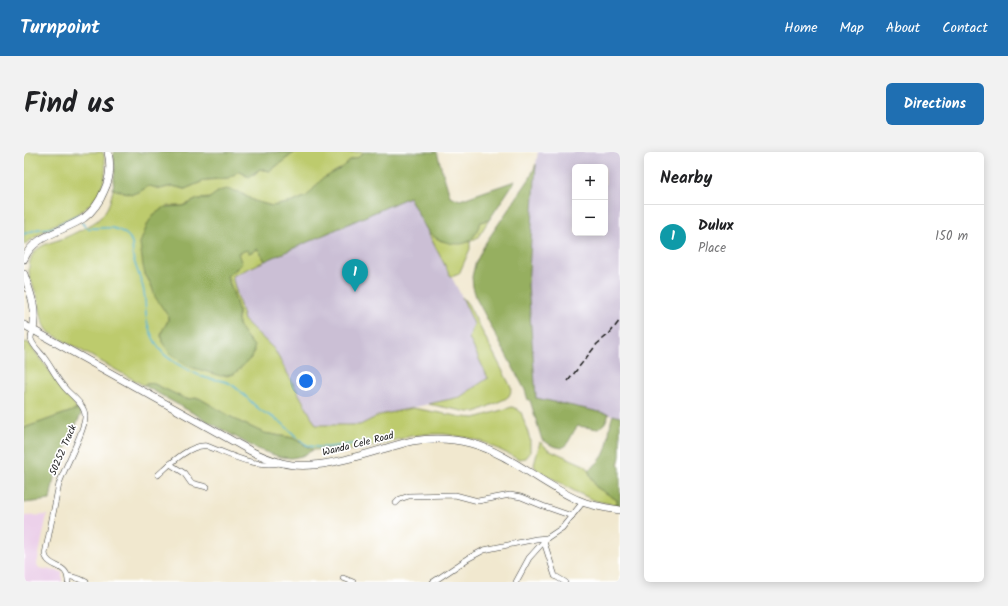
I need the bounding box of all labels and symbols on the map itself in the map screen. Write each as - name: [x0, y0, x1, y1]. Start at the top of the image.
- pin: 1: [342, 259, 368, 292]
- your location: [296, 371, 316, 391]
- street label: 50252 Track: [45, 422, 81, 478]
- street label: Wanda Cele Road: [321, 427, 396, 461]

